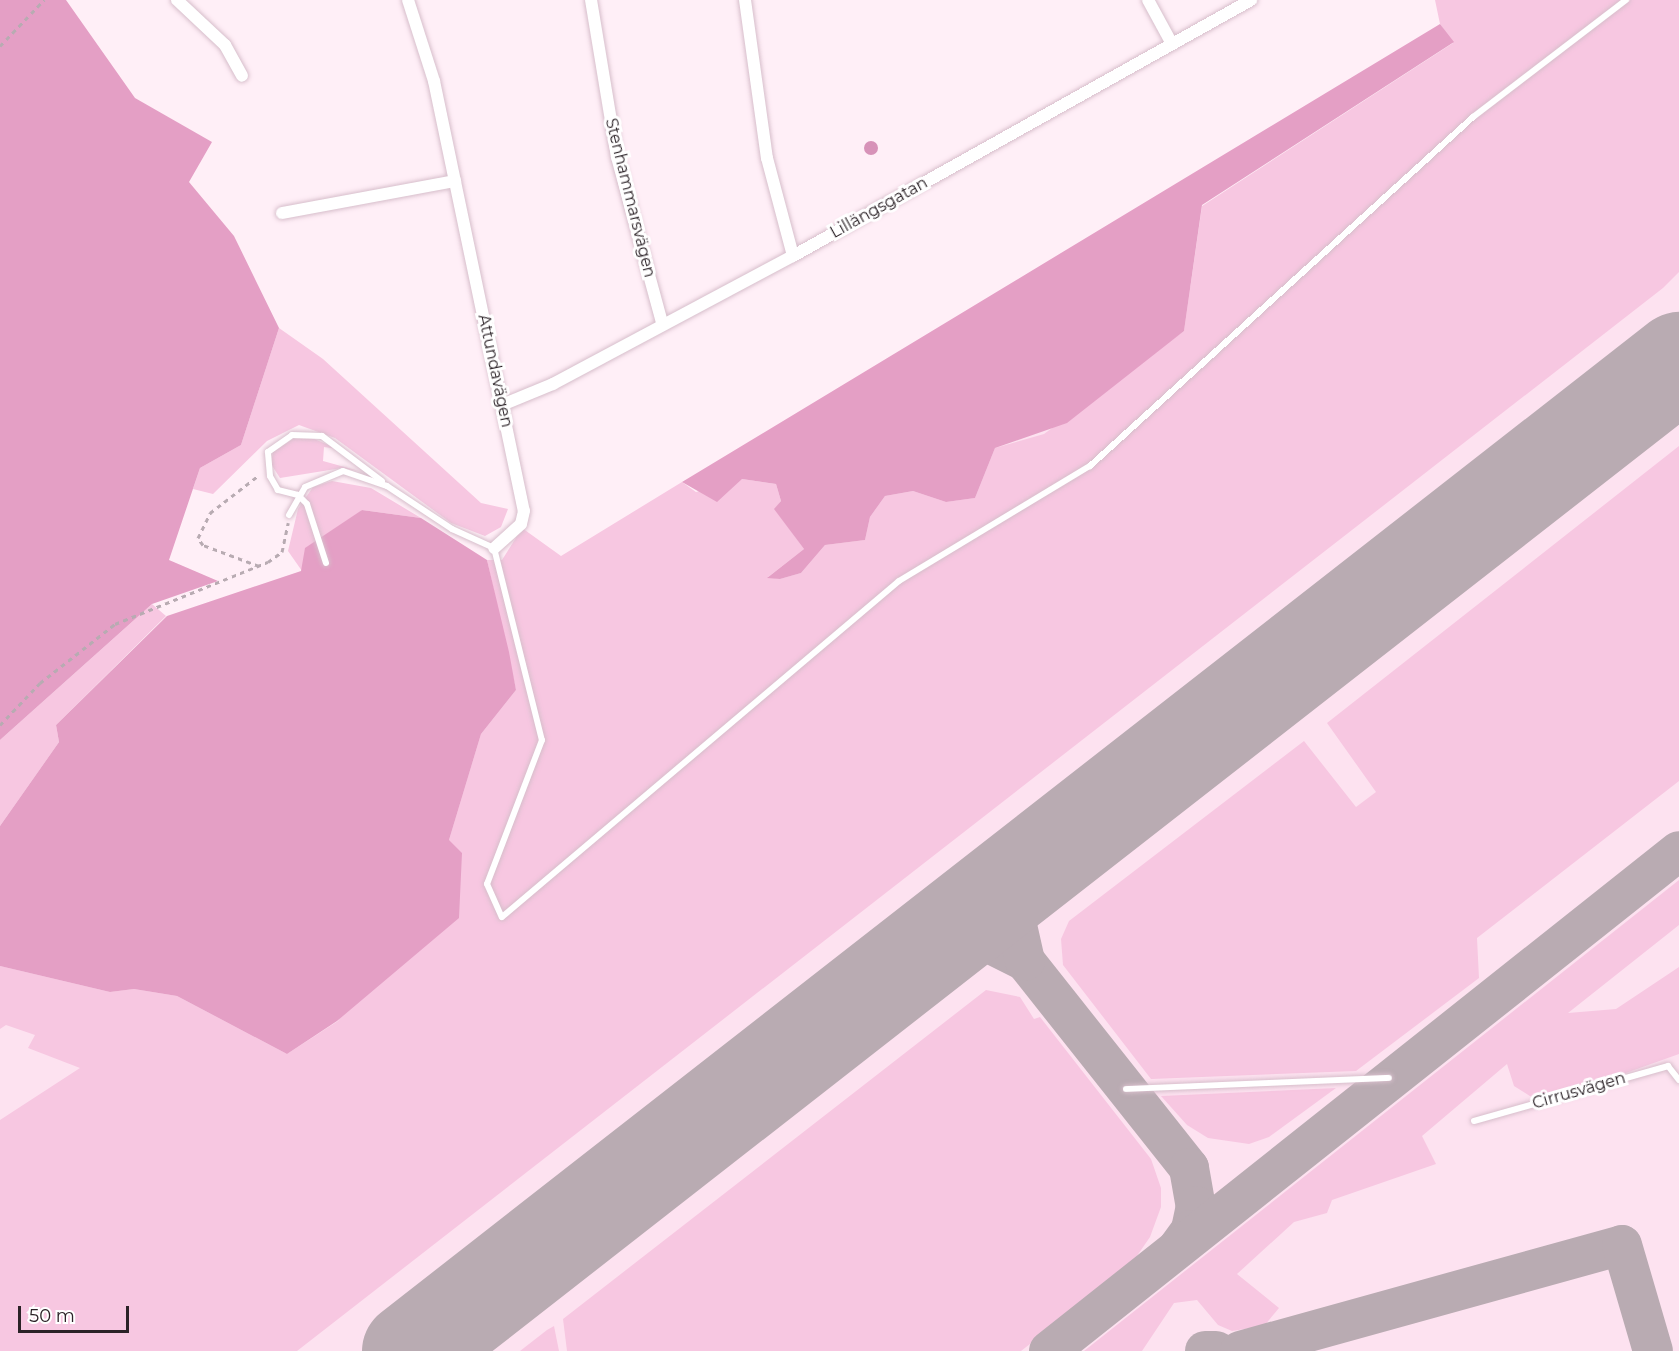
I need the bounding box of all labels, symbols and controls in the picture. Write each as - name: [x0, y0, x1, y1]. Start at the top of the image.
- street label: Stenhammarsvägen: [601, 116, 659, 280]
- street label: Lillängsgatan: [827, 173, 931, 243]
- street label: Attundavägen: [474, 313, 516, 429]
- street label: Cirrusvägen: [1530, 1069, 1628, 1113]
- scale bar: [21, 1294, 132, 1332]
- text: 50 m: [29, 1305, 75, 1327]

